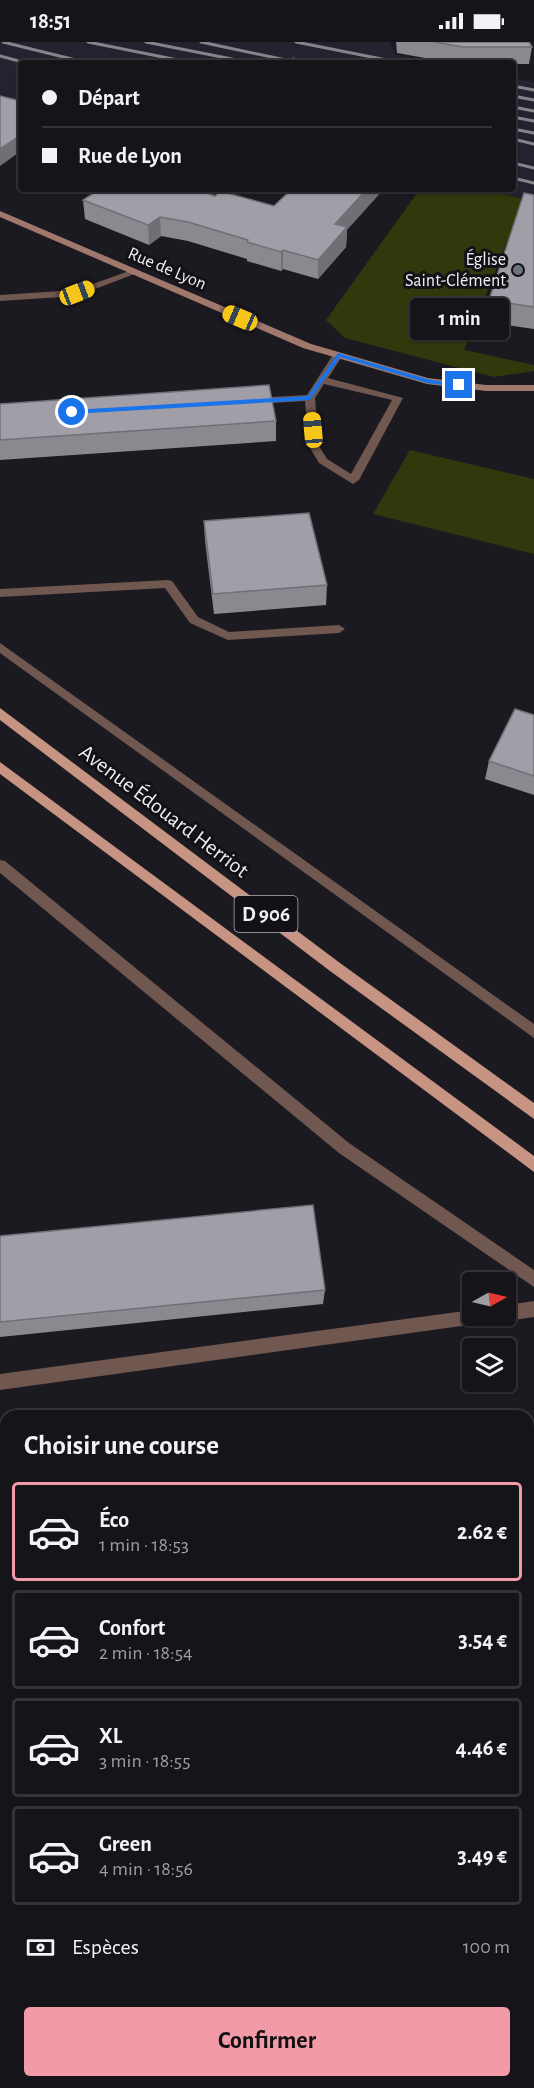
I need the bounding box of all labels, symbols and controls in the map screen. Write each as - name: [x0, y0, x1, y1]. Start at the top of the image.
- text: 18:51: [30, 10, 71, 32]
- text: Départ: [78, 87, 140, 109]
- text: Rue de Lyon: [78, 145, 182, 167]
- street label: Rue de Lyon: [125, 244, 209, 294]
- place label: Église Saint-Clément: [405, 248, 506, 290]
- marker: Église Saint-Clément: [511, 263, 525, 277]
- car: [57, 278, 97, 308]
- callout: 1 min: [410, 298, 508, 340]
- car: [220, 303, 260, 333]
- text: 1 min: [438, 309, 481, 329]
- route end: [445, 371, 472, 398]
- route start: [58, 398, 85, 425]
- car: [302, 411, 324, 449]
- street label: Avenue Édouard Herriot: [75, 740, 253, 882]
- road number: D 906: [234, 896, 298, 932]
- north arrow: [462, 1272, 516, 1326]
- map controls: [462, 1272, 516, 1392]
- button: layers: [462, 1338, 516, 1392]
- text: Choisir une course: [24, 1432, 219, 1459]
- icon: car: [27, 1505, 81, 1559]
- text: Éco: [99, 1509, 129, 1531]
- text: 2.62 €: [457, 1521, 507, 1543]
- text: 1 min · 18:53: [99, 1535, 189, 1555]
- icon: car: [27, 1613, 81, 1667]
- text: Confort: [99, 1617, 165, 1639]
- text: 3.54 €: [458, 1629, 507, 1651]
- text: 2 min · 18:54: [99, 1643, 193, 1663]
- icon: car: [27, 1721, 81, 1775]
- text: XL: [99, 1725, 122, 1747]
- text: 4.46 €: [456, 1737, 507, 1759]
- text: 3 min · 18:55: [99, 1751, 191, 1771]
- icon: car: [27, 1829, 81, 1883]
- text: Green: [99, 1833, 152, 1855]
- text: 3.49 €: [457, 1845, 507, 1867]
- text: 4 min · 18:56: [99, 1859, 193, 1879]
- icon: cash: [24, 1931, 57, 1964]
- text: Espèces: [72, 1936, 139, 1958]
- text: 100 m: [463, 1937, 510, 1957]
- button: Confirmer: [24, 2007, 510, 2076]

